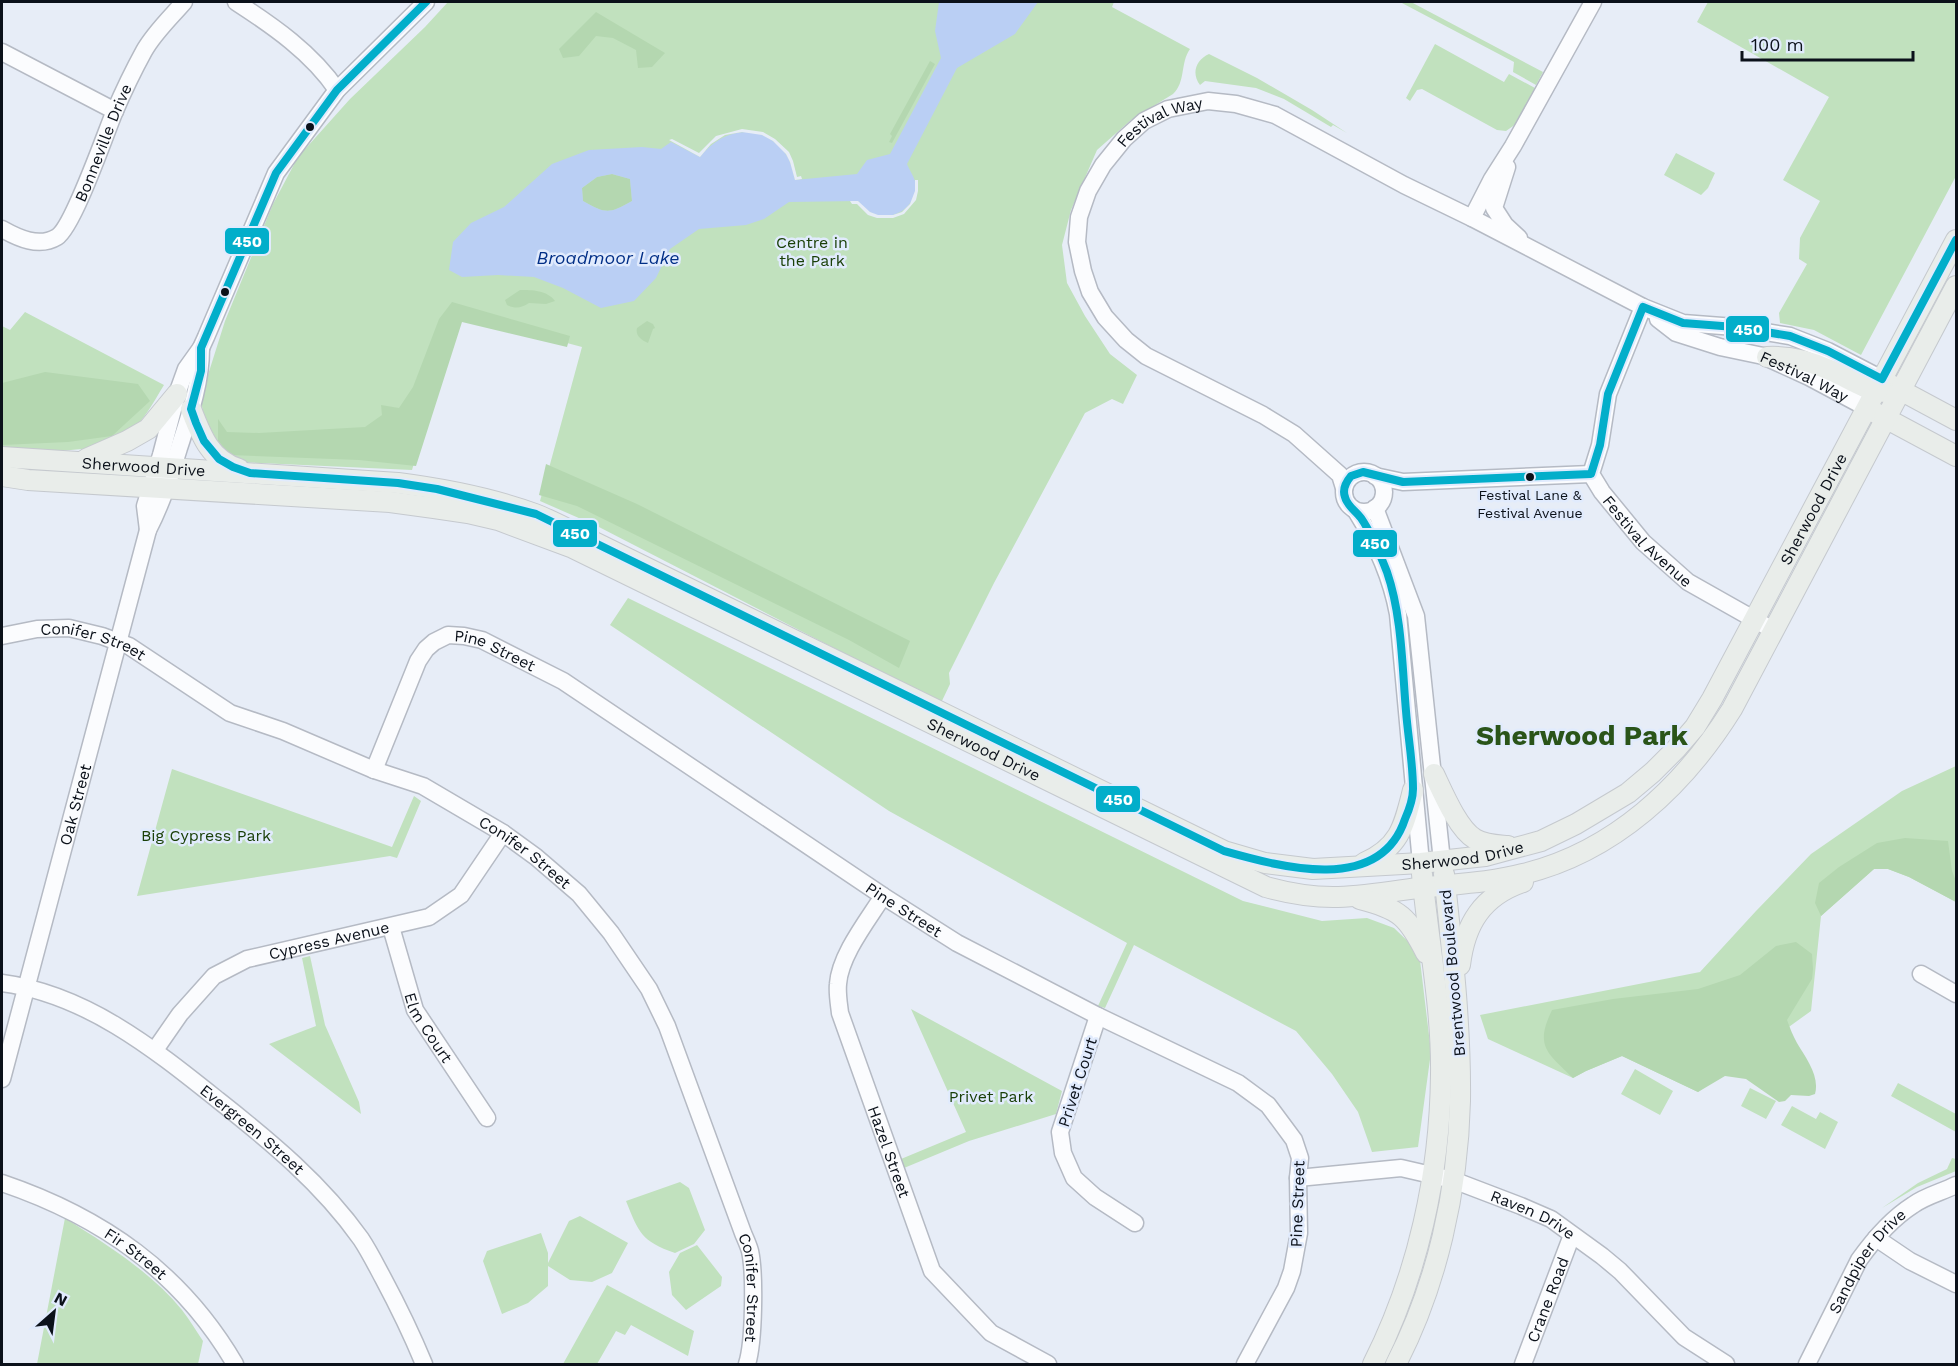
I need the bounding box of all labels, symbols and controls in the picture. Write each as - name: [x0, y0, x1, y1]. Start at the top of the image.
- scale bar: [1742, 24, 1913, 62]
- text: 100 m: [1751, 34, 1804, 55]
- street label: Bonneville Drive: [71, 81, 136, 205]
- street label: Festival Way: [1112, 93, 1205, 151]
- unlabelled marker: [304, 121, 316, 133]
- line badge: 450: [224, 227, 270, 255]
- text: 450: [232, 232, 262, 251]
- park label: Centre in the Park: [776, 233, 848, 270]
- water label: Broadmoor Lake: [537, 247, 679, 268]
- unlabelled marker: [219, 286, 231, 298]
- line badge: 450: [1725, 315, 1770, 343]
- text: 450: [1733, 320, 1763, 339]
- street label: Festival Way: [1757, 347, 1852, 407]
- street label: Sherwood Drive: [1776, 450, 1851, 568]
- street label: Sherwood Drive: [81, 453, 206, 480]
- marker: Festival Lane & Festival Avenue: [1524, 471, 1536, 483]
- place label: Festival Lane & Festival Avenue: [1477, 487, 1583, 521]
- street label: Festival Avenue: [1599, 492, 1696, 591]
- line badge: 450: [552, 519, 598, 548]
- text: 450: [560, 524, 590, 543]
- line badge: 450: [1352, 529, 1398, 558]
- text: 450: [1360, 534, 1390, 553]
- street label: Conifer Street: [40, 619, 150, 665]
- street label: Pine Street: [454, 626, 539, 676]
- street label: Sherwood Drive: [924, 714, 1043, 785]
- district label: Sherwood Park: [1476, 719, 1689, 752]
- street label: Oak Street: [56, 762, 95, 847]
- line badge: 450: [1095, 785, 1141, 813]
- text: 450: [1103, 790, 1133, 809]
- street label: Conifer Street: [476, 812, 575, 893]
- park label: Big Cypress Park: [141, 826, 271, 845]
- street label: Sherwood Drive: [1401, 837, 1526, 874]
- street label: Pine Street: [862, 878, 946, 941]
- street label: Brentwood Boulevard: [1436, 889, 1469, 1057]
- street label: Cypress Avenue: [267, 917, 391, 964]
- street label: Elm Court: [400, 990, 457, 1067]
- street label: Privet Court: [1054, 1035, 1101, 1129]
- street label: Evergreen Street: [196, 1081, 308, 1179]
- park label: Privet Park: [949, 1087, 1033, 1106]
- street label: Hazel Street: [864, 1103, 914, 1201]
- street label: Pine Street: [1286, 1160, 1309, 1248]
- street label: Raven Drive: [1488, 1186, 1579, 1243]
- street label: Sandpiper Drive: [1825, 1205, 1910, 1317]
- street label: Fir Street: [101, 1224, 171, 1284]
- street label: Conifer Street: [734, 1230, 762, 1343]
- street label: Crane Road: [1523, 1254, 1573, 1345]
- north arrow: [24, 1282, 84, 1342]
- text: N: [51, 1288, 71, 1310]

